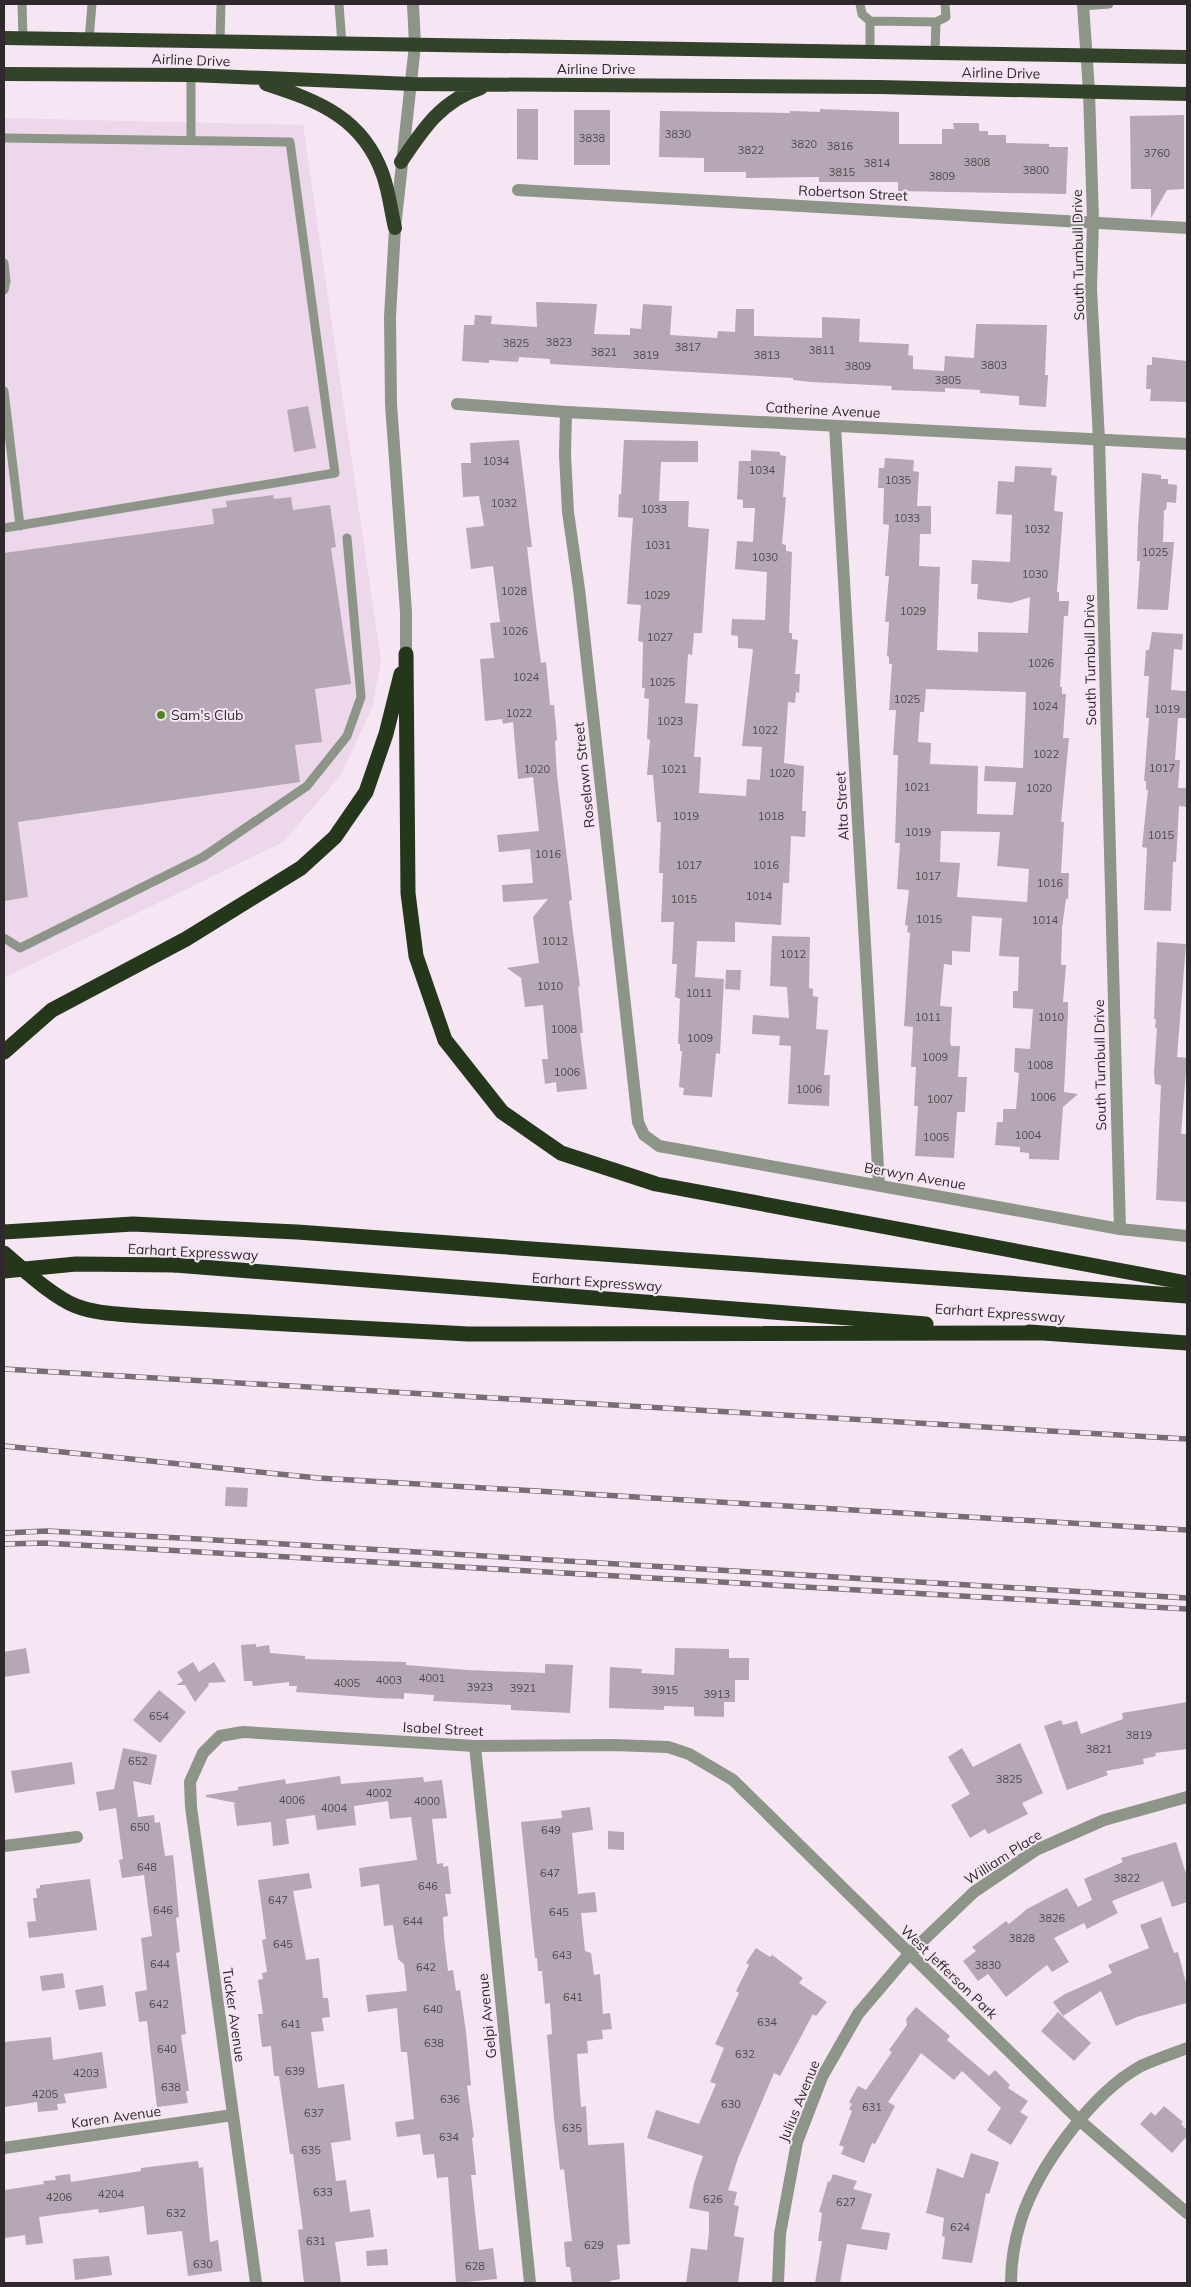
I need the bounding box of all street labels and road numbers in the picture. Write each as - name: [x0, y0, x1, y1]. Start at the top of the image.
- street label: Airline Drive: [151, 50, 231, 70]
- street label: Airline Drive: [557, 60, 635, 78]
- street label: Airline Drive: [962, 63, 1040, 83]
- street label: Robertson Street: [798, 181, 908, 205]
- street label: South Turnbull Drive: [1068, 189, 1088, 321]
- street label: Catherine Avenue: [765, 398, 881, 422]
- street label: South Turnbull Drive: [1080, 594, 1100, 726]
- street label: Roselawn Street: [569, 721, 599, 829]
- street label: Alta Street: [831, 771, 853, 841]
- street label: South Turnbull Drive: [1090, 999, 1110, 1131]
- street label: Berwyn Avenue: [863, 1158, 967, 1194]
- street label: Earhart Expressway: [127, 1240, 259, 1264]
- street label: Earhart Expressway: [531, 1268, 663, 1296]
- street label: Earhart Expressway: [934, 1299, 1066, 1327]
- street label: Isabel Street: [402, 1718, 484, 1740]
- street label: William Place: [961, 1825, 1045, 1889]
- street label: West Jefferson Park: [897, 1921, 1002, 2023]
- street label: Tucker Avenue: [219, 1967, 249, 2063]
- street label: Gelpi Avenue: [474, 1973, 500, 2059]
- street label: Julius Avenue: [774, 2057, 824, 2145]
- street label: Karen Avenue: [70, 2102, 162, 2132]

